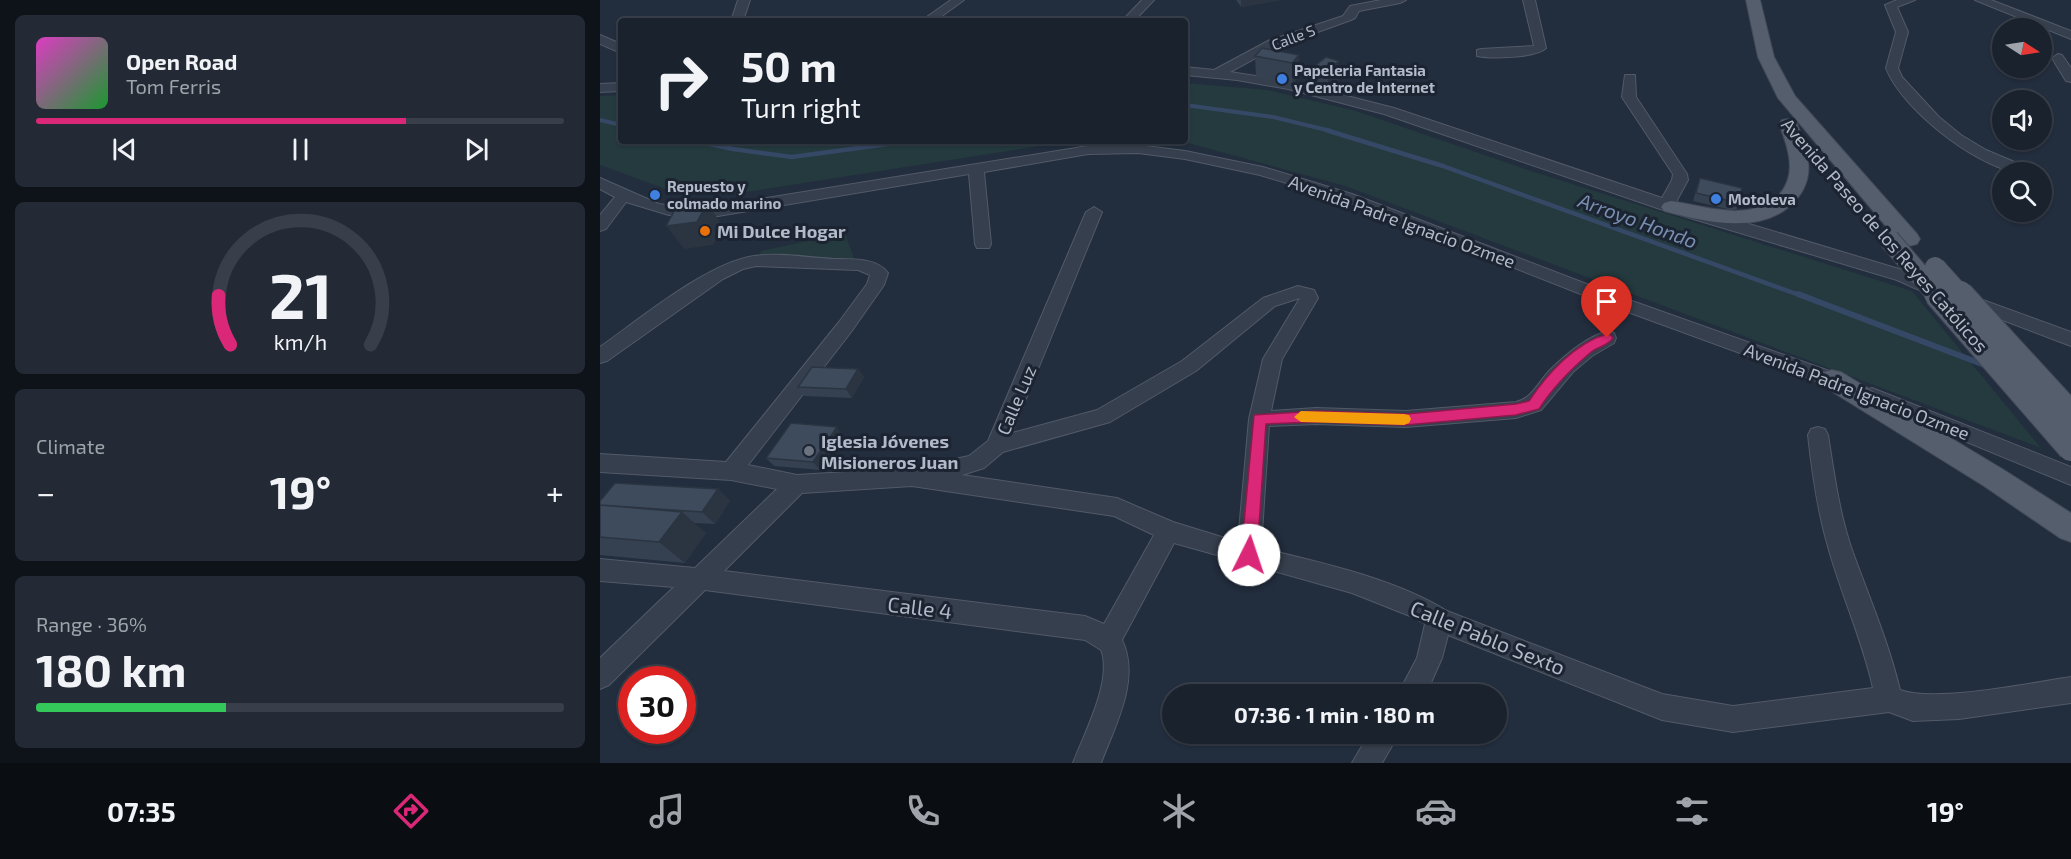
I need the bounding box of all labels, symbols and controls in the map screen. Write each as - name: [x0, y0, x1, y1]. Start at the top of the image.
- north arrow: [1992, 18, 2052, 78]
- map controls: [1992, 18, 2052, 222]
- street label: Calle S: [1269, 20, 1317, 54]
- text: 50 m: [741, 40, 837, 90]
- icon: right: [642, 42, 720, 120]
- text: Open Road: [126, 48, 238, 74]
- place label: Papeleria Fantasia y Centro de Internet: [1294, 61, 1435, 97]
- marker: Papeleria Fantasia y Centro de Internet: [1275, 72, 1289, 86]
- text: Tom Ferris: [126, 74, 221, 98]
- button: sound: [1992, 90, 2052, 150]
- text: Turn right: [741, 91, 861, 123]
- street label: Avenida Paseo de los Reyes Católicos: [1777, 113, 1993, 357]
- icon: previous: [108, 133, 141, 166]
- icon: pause: [284, 133, 317, 166]
- icon: next: [460, 133, 493, 166]
- button: search: [1992, 162, 2052, 222]
- street label: Avenida Padre Ignacio Ozmee: [1286, 170, 1518, 272]
- place label: Repuesto y colmado marino: [667, 177, 781, 212]
- water label: Arroyo Hondo: [1574, 187, 1701, 254]
- marker: Repuesto y colmado marino: [648, 188, 662, 202]
- place label: Motoleva: [1728, 190, 1796, 208]
- marker: Motoleva: [1709, 192, 1723, 206]
- place label: Mi Dulce Hogar: [717, 220, 846, 242]
- marker: Mi Dulce Hogar: [698, 224, 712, 238]
- text: 21: [268, 257, 332, 332]
- pin: [1581, 276, 1632, 338]
- icon: arrive: [1590, 285, 1623, 318]
- text: km/h: [273, 329, 327, 354]
- street label: Avenida Padre Ignacio Ozmee: [1741, 338, 1973, 444]
- street label: Calle Luz: [992, 362, 1040, 438]
- place label: Iglesia Jóvenes Misioneros Juan: [821, 430, 958, 473]
- text: Climate: [36, 434, 105, 458]
- marker: Iglesia Jóvenes Misioneros Juan: [802, 444, 816, 458]
- text: 19°: [270, 464, 331, 518]
- text: −: [36, 472, 55, 512]
- text: +: [546, 472, 564, 512]
- position arrow: [1217, 523, 1281, 587]
- street label: Calle 4: [886, 591, 954, 623]
- street label: Calle Pablo Sexto: [1407, 595, 1569, 679]
- text: Range · 36%: [36, 612, 147, 636]
- text: 180 km: [36, 642, 186, 696]
- speed limit sign: 30: [618, 666, 696, 744]
- text: 07:36 · 1 min · 180 m: [1234, 701, 1435, 727]
- icon: directions: [390, 790, 432, 832]
- icon: music: [646, 790, 688, 832]
- icon: phone: [902, 790, 944, 832]
- icon: climate: [1158, 790, 1200, 832]
- icon: car: [1415, 790, 1457, 832]
- icon: filters: [1671, 790, 1713, 832]
- text: 07:35: [107, 795, 176, 827]
- text: 19°: [1927, 795, 1964, 827]

